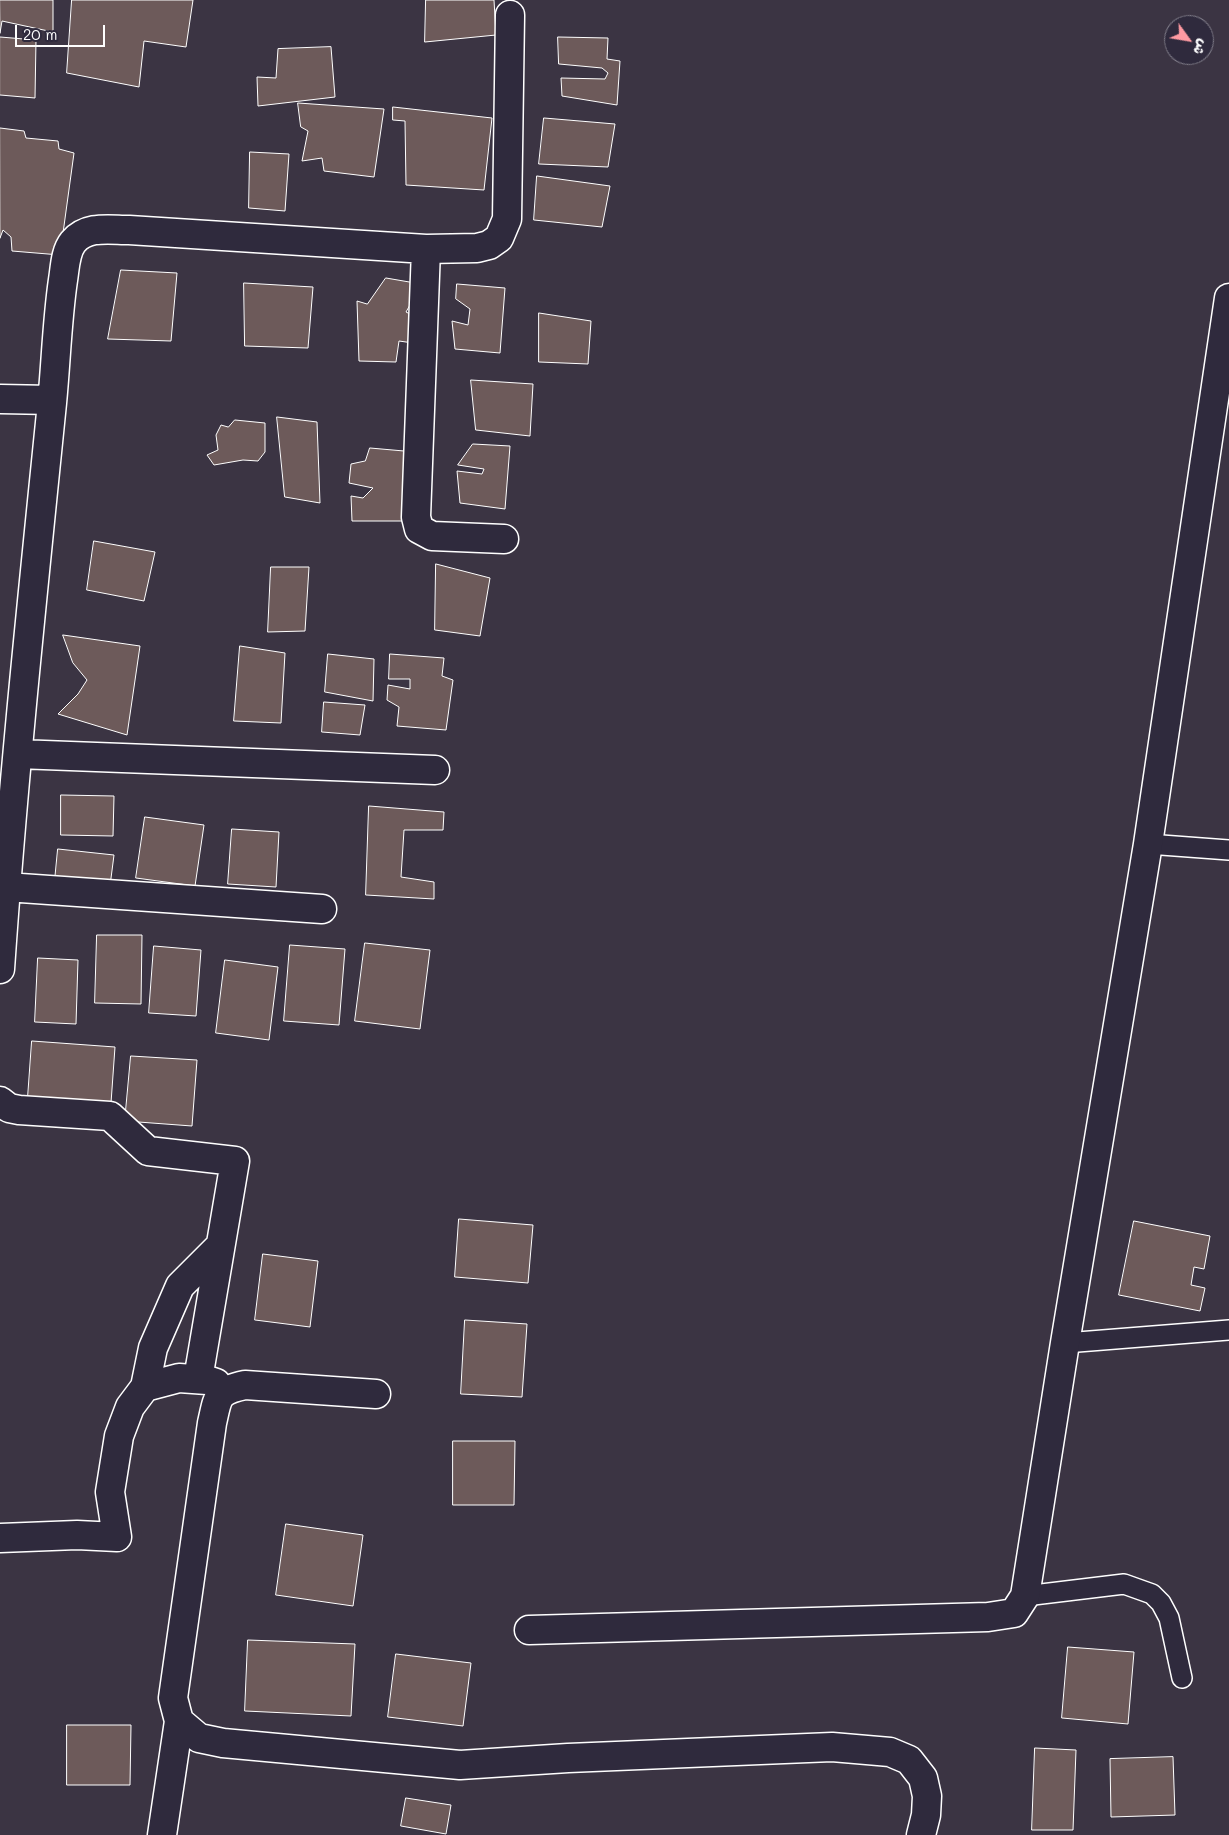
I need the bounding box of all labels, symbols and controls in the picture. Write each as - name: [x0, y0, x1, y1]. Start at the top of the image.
- scale bar: [18, 15, 108, 47]
- north arrow: [1164, 15, 1214, 65]
- text: 20 m: [23, 24, 57, 44]
- text: ش: [1189, 36, 1213, 59]

